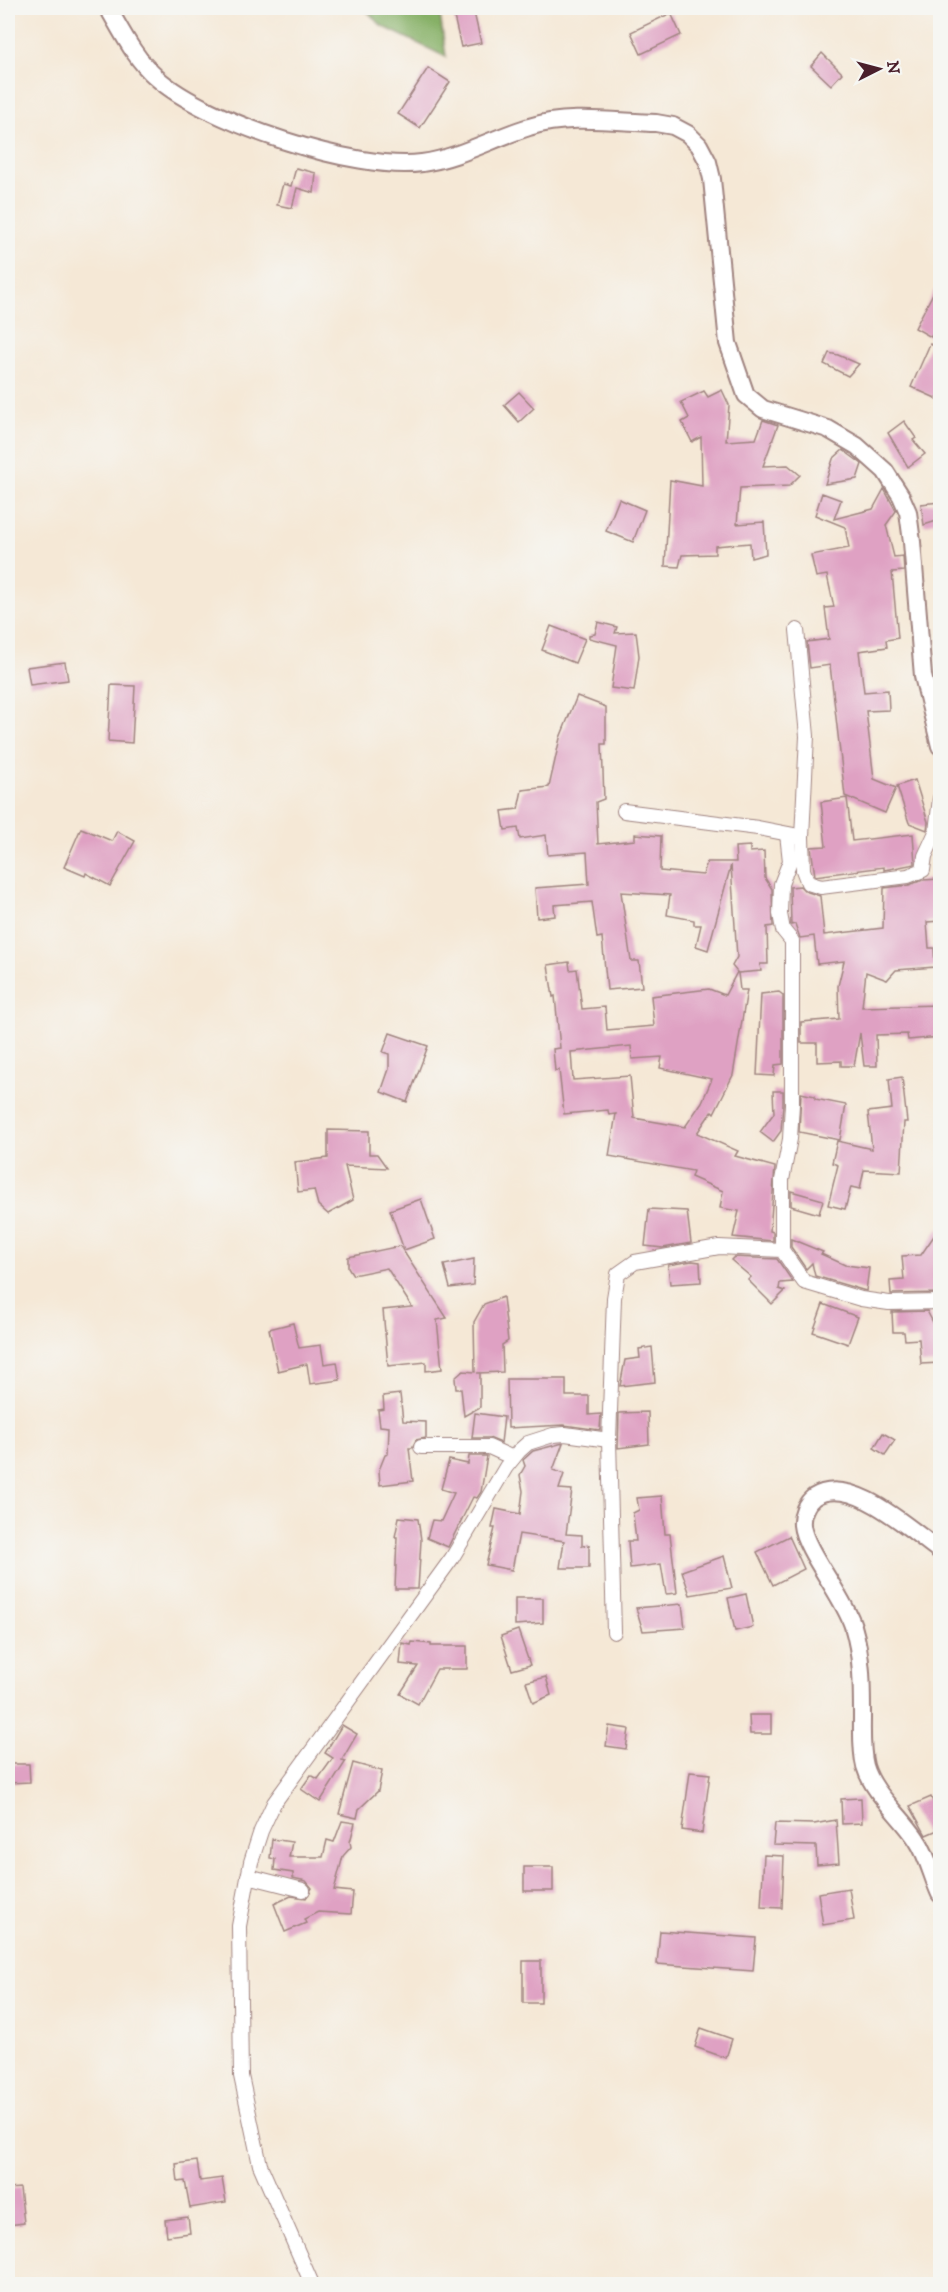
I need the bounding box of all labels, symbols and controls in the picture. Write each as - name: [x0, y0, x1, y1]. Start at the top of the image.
- north arrow: [849, 39, 909, 99]
- text: N: [882, 60, 904, 75]

